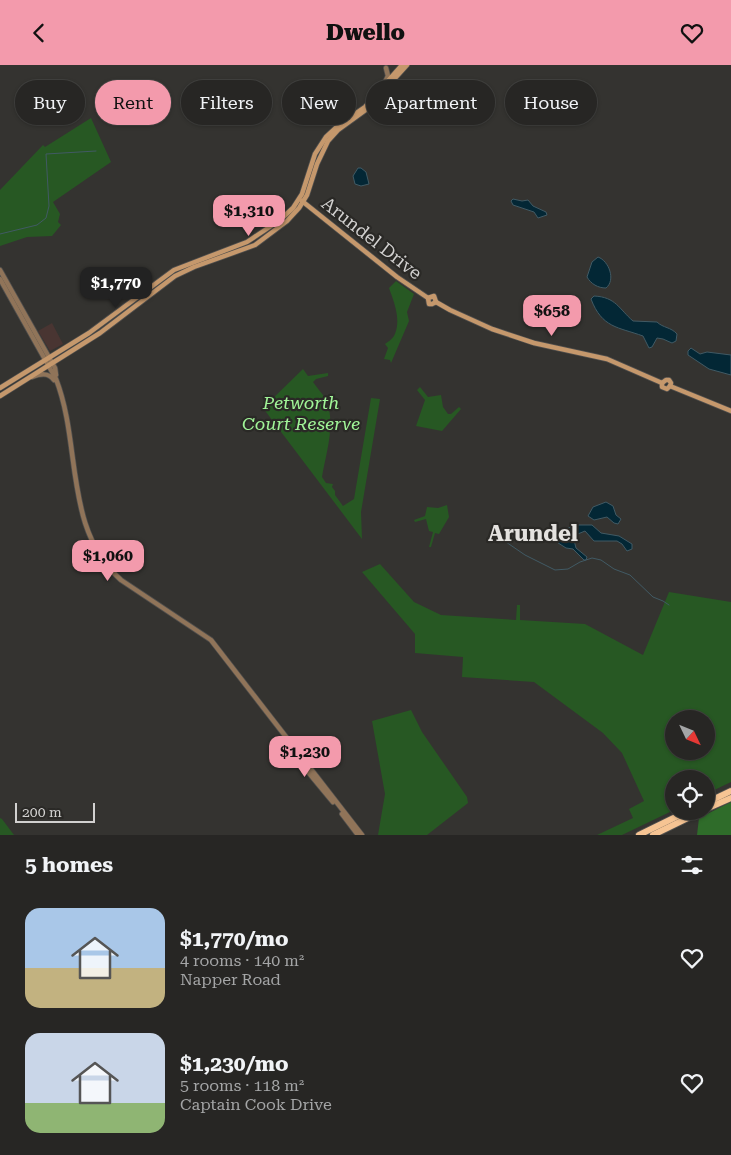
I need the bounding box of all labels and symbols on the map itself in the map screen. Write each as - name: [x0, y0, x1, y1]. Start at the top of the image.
- street label: Arundel Drive: [318, 192, 426, 284]
- pin: $1,310: [208, 195, 290, 237]
- pin: $1,770: [75, 267, 157, 309]
- pin: $658: [522, 295, 582, 337]
- park label: Petworth Court Reserve: [242, 392, 360, 434]
- district label: Arundel: [488, 521, 578, 546]
- pin: $1,060: [67, 539, 149, 582]
- north arrow: [665, 710, 715, 760]
- pin: $1,230: [264, 735, 346, 778]
- scale bar: [15, 800, 95, 823]

